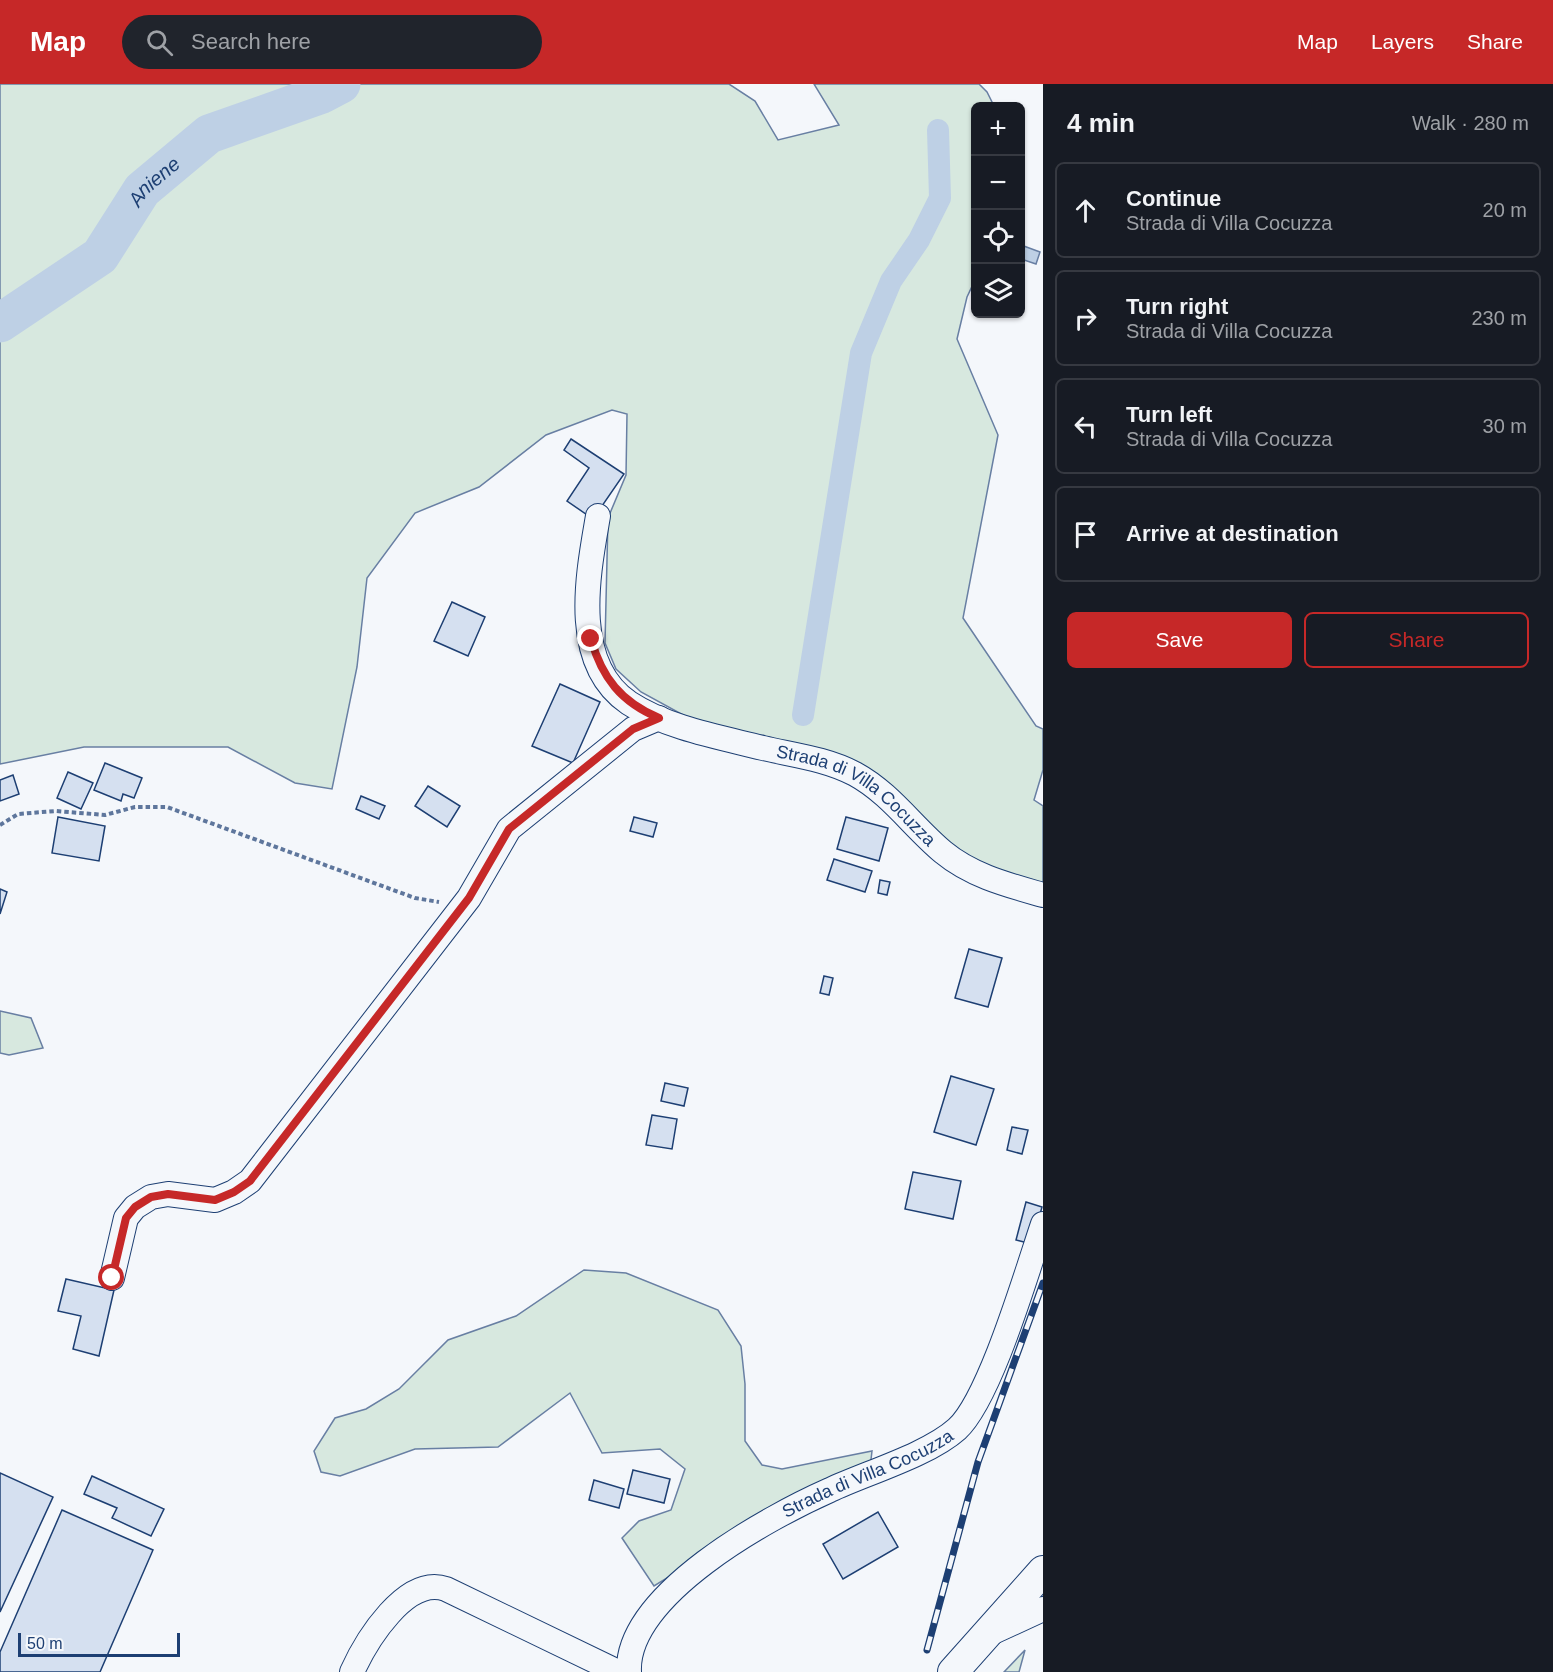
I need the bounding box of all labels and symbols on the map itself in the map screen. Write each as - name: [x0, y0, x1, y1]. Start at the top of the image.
- water label: Aniene: [123, 152, 184, 211]
- route end: [577, 625, 603, 651]
- street label: Strada di Villa Cocuzza: [775, 741, 940, 851]
- route start: [98, 1264, 124, 1290]
- street label: Strada di Villa Cocuzza: [779, 1425, 958, 1522]
- scale bar: [18, 1630, 180, 1658]

